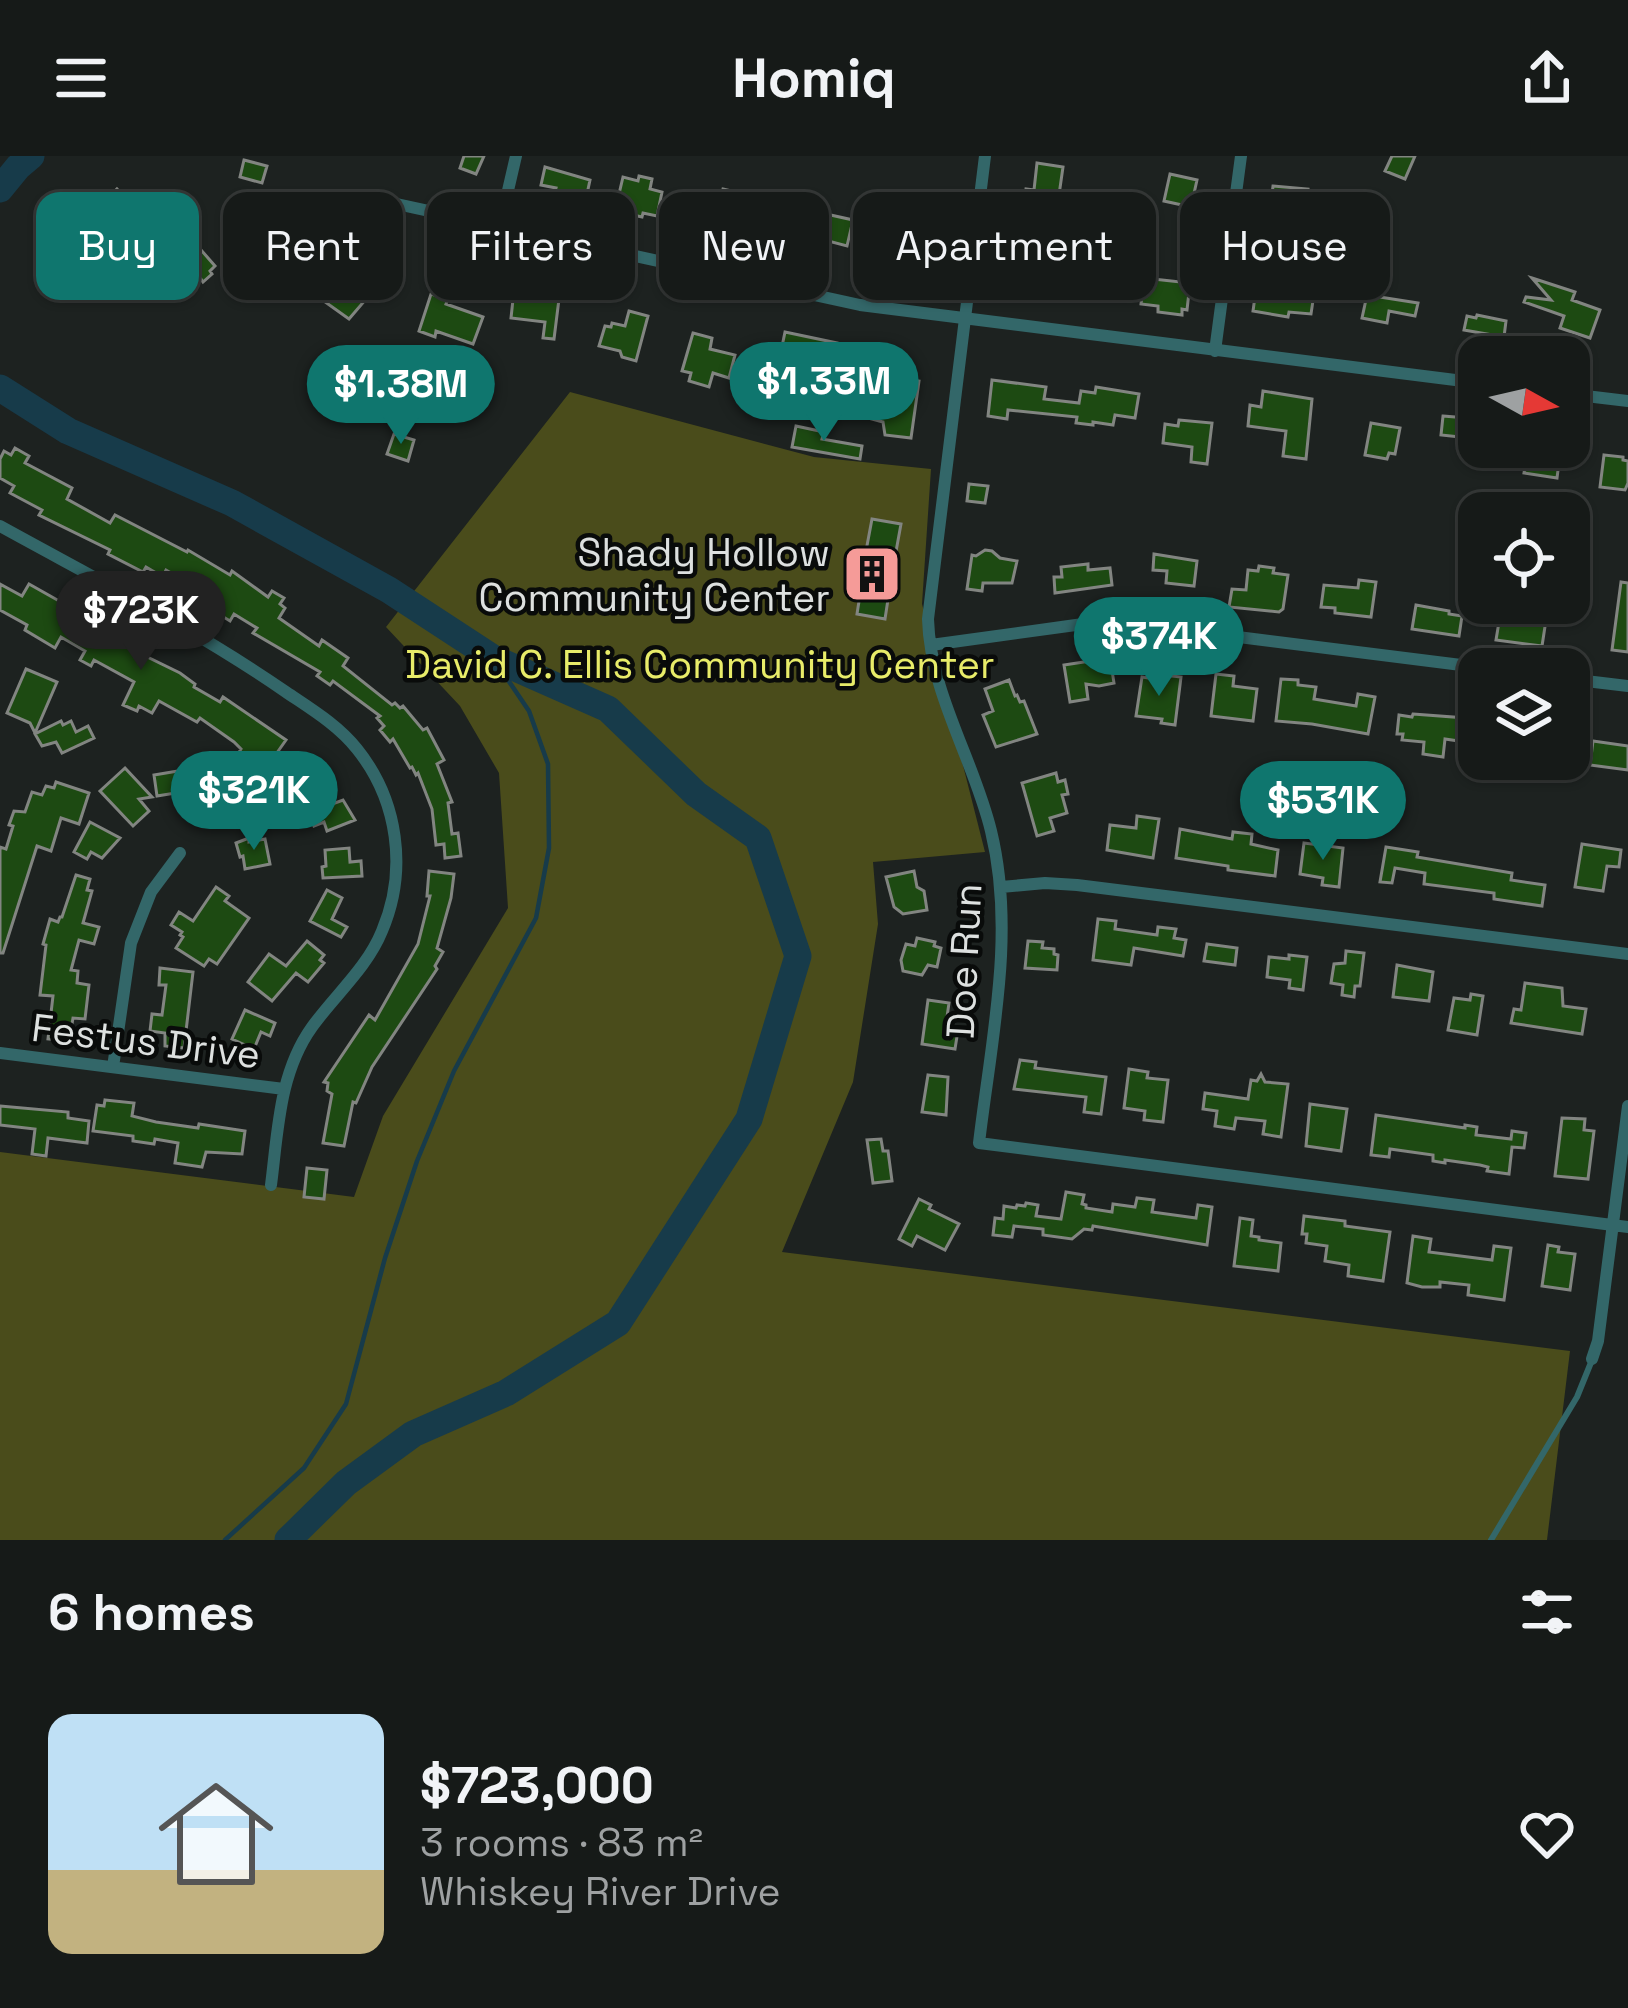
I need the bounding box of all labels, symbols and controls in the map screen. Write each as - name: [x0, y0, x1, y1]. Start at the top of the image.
- text: Homiq: [732, 44, 896, 113]
- icon: menu: [48, 45, 114, 111]
- icon: share: [1514, 45, 1580, 111]
- chip: Buy: [36, 192, 199, 300]
- chip: Rent: [223, 192, 403, 300]
- chip: Filters: [427, 192, 635, 300]
- chip: New: [659, 192, 829, 300]
- chip: Apartment: [853, 192, 1156, 300]
- chip: House: [1180, 192, 1390, 300]
- north arrow: [1458, 336, 1590, 468]
- map controls: [1458, 336, 1590, 780]
- pin: $1.33M: [726, 342, 922, 444]
- pin: $1.38M: [303, 345, 499, 447]
- text: $1.33M: [757, 356, 891, 405]
- text: $1.38M: [334, 359, 468, 408]
- button: locate: [1458, 492, 1590, 624]
- place label: Shady Hollow Community Center: [478, 528, 830, 622]
- building icon: Shady Hollow Community Center: [841, 543, 903, 605]
- pin: $723K: [57, 571, 225, 673]
- text: $723K: [83, 585, 199, 634]
- pin: $374K: [1075, 597, 1243, 699]
- text: $374K: [1101, 611, 1217, 660]
- park label: David C. Ellis Community Center: [405, 640, 995, 689]
- button: layers: [1458, 648, 1590, 780]
- pin: $321K: [170, 751, 338, 853]
- pin: $531K: [1239, 761, 1407, 863]
- text: $321K: [198, 765, 310, 814]
- text: $531K: [1267, 775, 1379, 824]
- street label: Doe Run: [935, 882, 993, 1040]
- street label: Festus Drive: [29, 1003, 263, 1079]
- icon: filters: [1514, 1579, 1580, 1645]
- text: 6 homes: [48, 1580, 255, 1645]
- text: $723,000: [420, 1753, 654, 1818]
- icon: home: [144, 1762, 288, 1906]
- icon: heart: [1514, 1801, 1580, 1867]
- text: 3 rooms · 83 m²: [420, 1818, 703, 1867]
- text: Whiskey River Drive: [420, 1867, 781, 1916]

